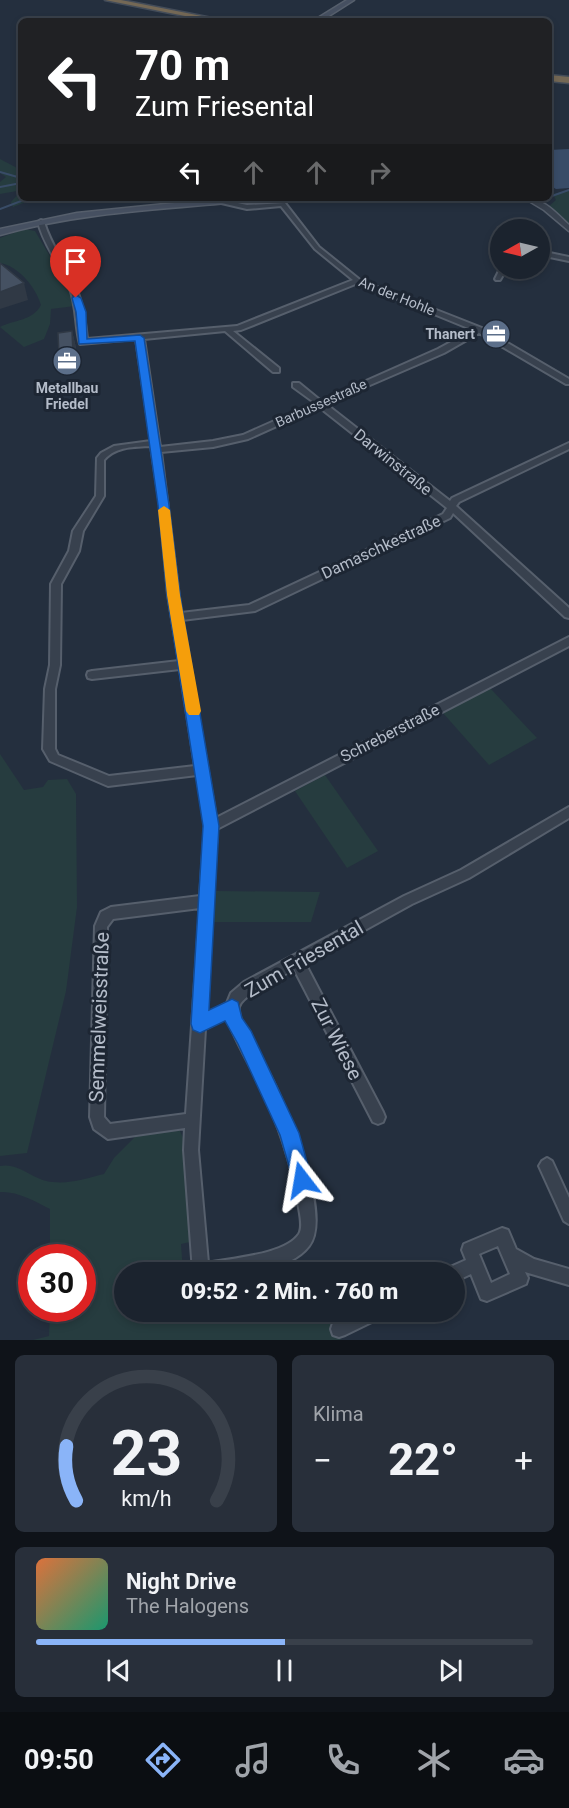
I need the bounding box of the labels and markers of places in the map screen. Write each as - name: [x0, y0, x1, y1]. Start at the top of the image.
- pin: [50, 236, 101, 298]
- office icon: Thanert: [480, 318, 512, 350]
- place label: Thanert: [425, 326, 475, 342]
- office icon: Metallbau Friedel: [51, 345, 83, 377]
- place label: Metallbau Friedel: [36, 380, 98, 412]

